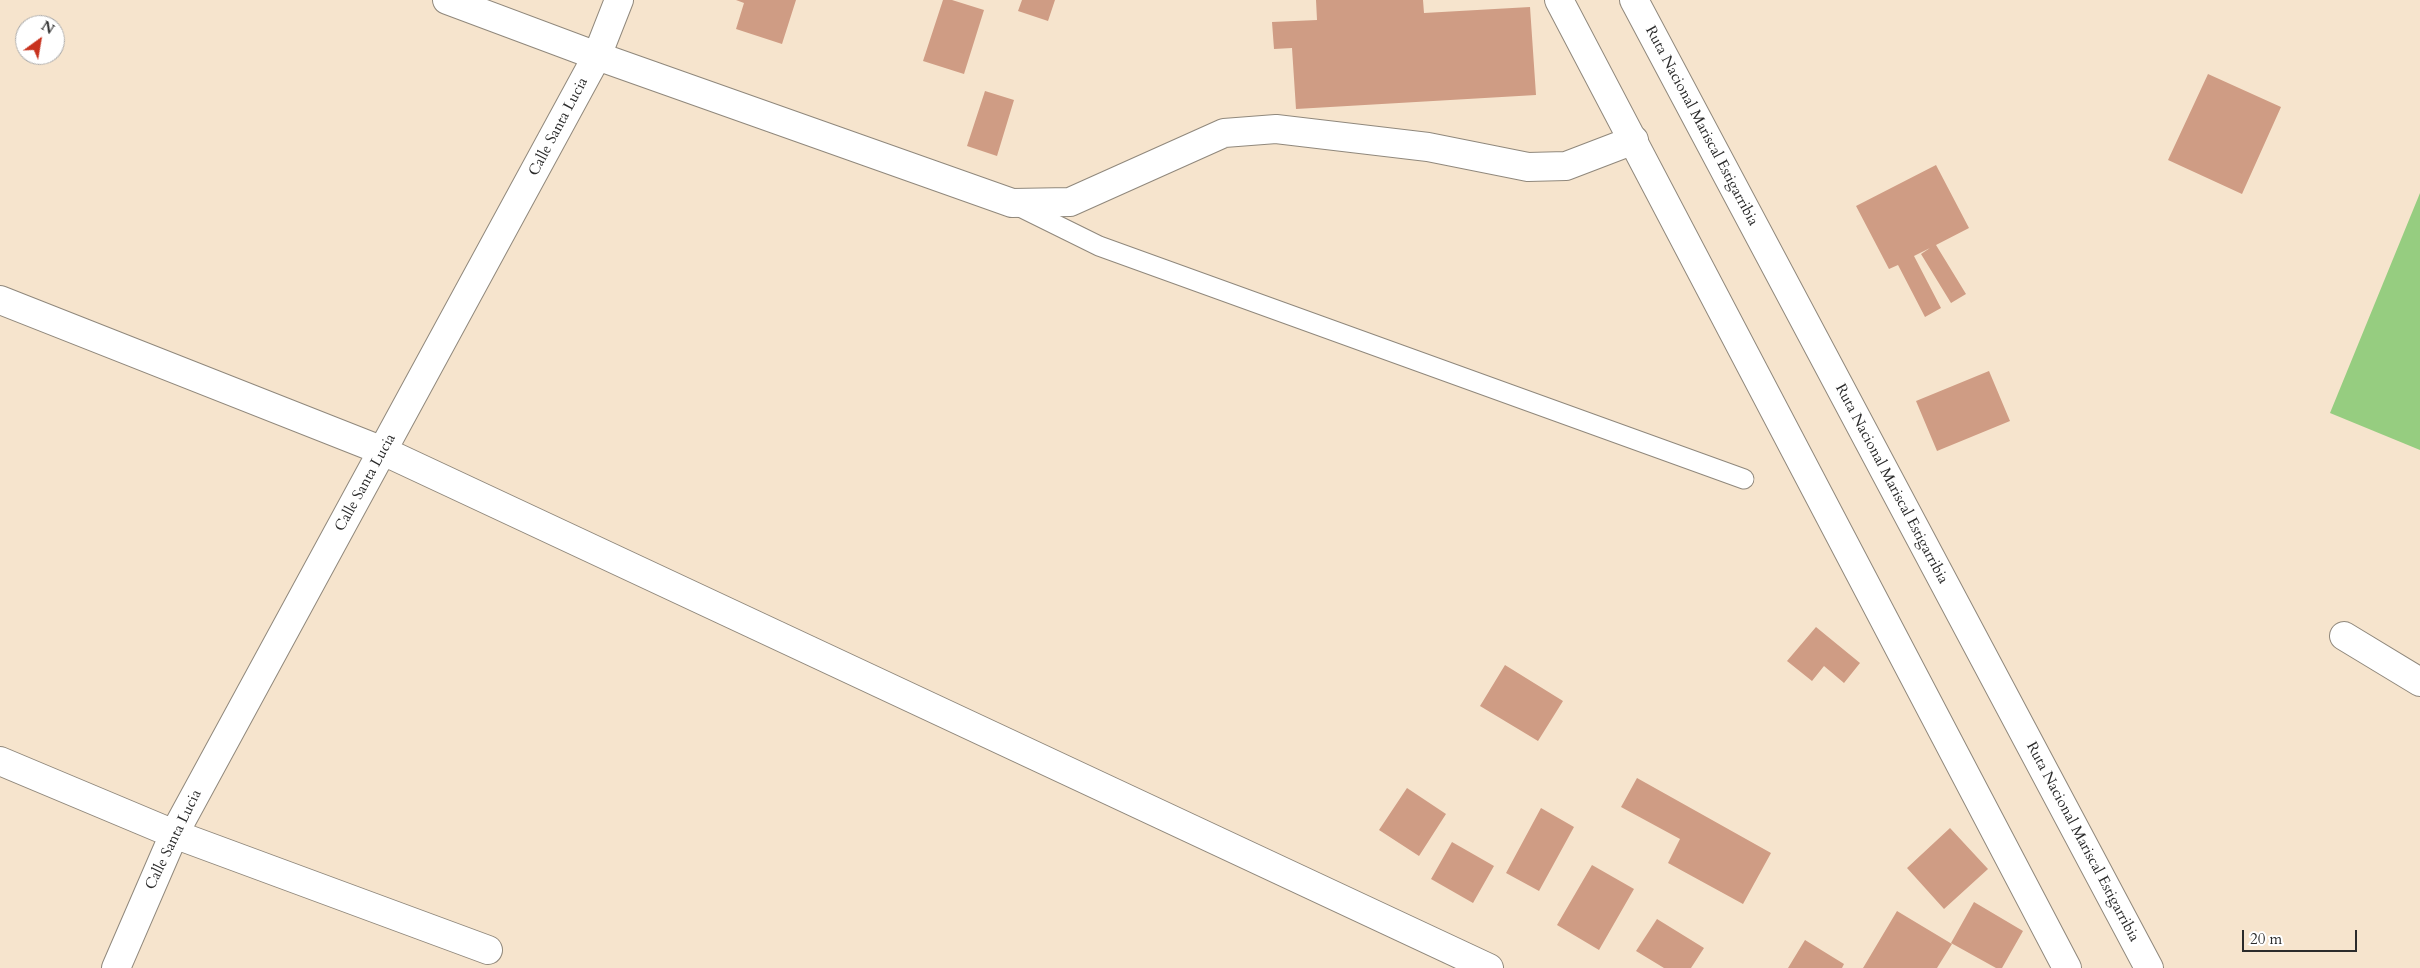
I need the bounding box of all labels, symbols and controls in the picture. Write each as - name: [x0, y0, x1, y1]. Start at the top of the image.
- north arrow: [15, 15, 65, 65]
- text: N: [37, 16, 58, 39]
- street label: Ruta Nacional Mariscal Estigarribia: [1641, 23, 1761, 229]
- street label: Calle Santa Lucia: [525, 75, 593, 179]
- street label: Ruta Nacional Mariscal Estigarribia: [1831, 381, 1951, 587]
- street label: Calle Santa Lucia: [332, 431, 400, 535]
- street label: Ruta Nacional Mariscal Estigarribia: [2022, 739, 2142, 945]
- street label: Calle Santa Lucia: [142, 787, 206, 893]
- scale bar: [2245, 920, 2360, 952]
- text: 20 m: [2250, 929, 2282, 949]

